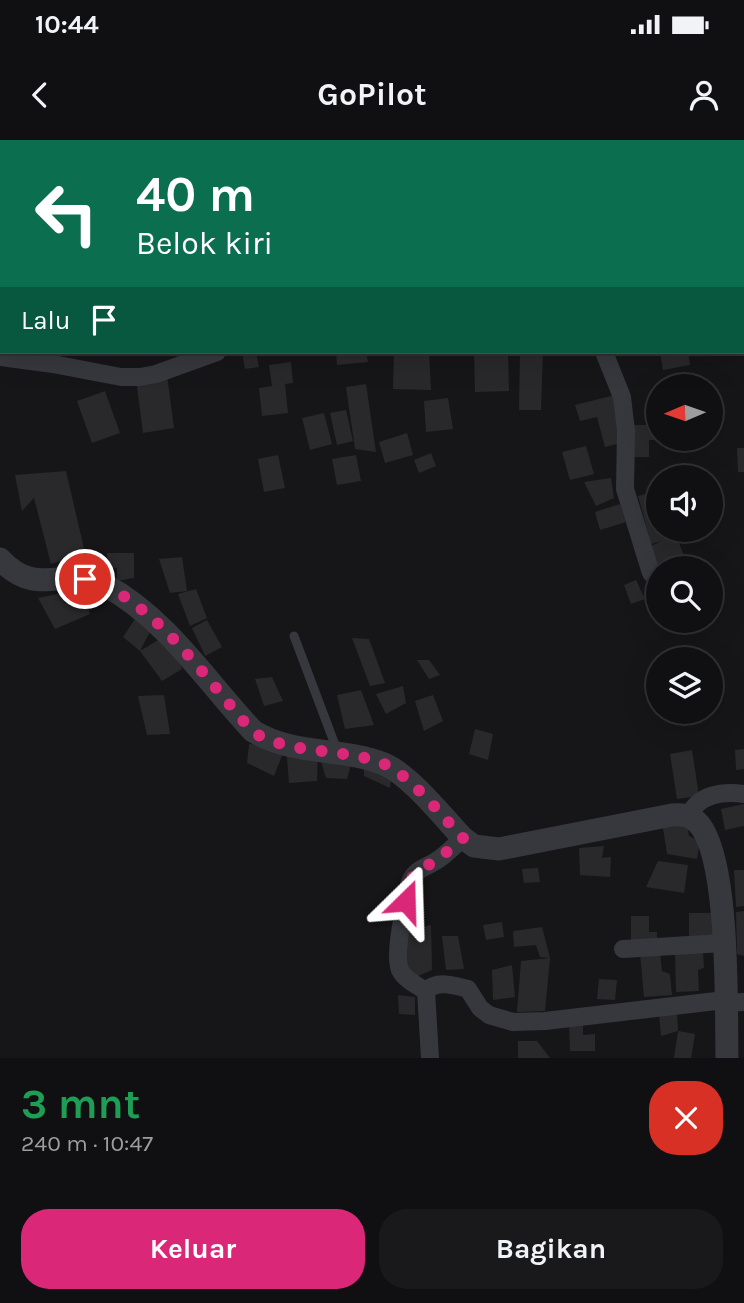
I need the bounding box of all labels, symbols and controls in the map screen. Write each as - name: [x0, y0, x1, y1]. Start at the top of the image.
- text: 10:44: [35, 9, 99, 40]
- icon: back: [21, 76, 59, 114]
- text: GoPilot: [317, 76, 427, 113]
- icon: person: [685, 76, 723, 114]
- text: 40 m: [136, 166, 255, 223]
- icon: left: [21, 168, 112, 259]
- text: Belok kiri: [136, 225, 273, 262]
- icon: arrive: [85, 301, 123, 339]
- text: Lalu: [21, 305, 71, 336]
- north arrow: [646, 374, 723, 452]
- map controls: [646, 374, 723, 724]
- button: sound: [646, 465, 723, 542]
- pin: [55, 549, 115, 609]
- button: search: [646, 556, 723, 633]
- icon: arrive: [66, 560, 104, 598]
- button: layers: [646, 647, 723, 724]
- position arrow: [369, 864, 443, 938]
- text: 3 mnt: [21, 1079, 140, 1129]
- button: close: [649, 1081, 723, 1155]
- text: 240 m · 10:47: [21, 1130, 153, 1157]
- button: Keluar: [21, 1209, 365, 1289]
- button: Bagikan: [379, 1209, 723, 1289]

